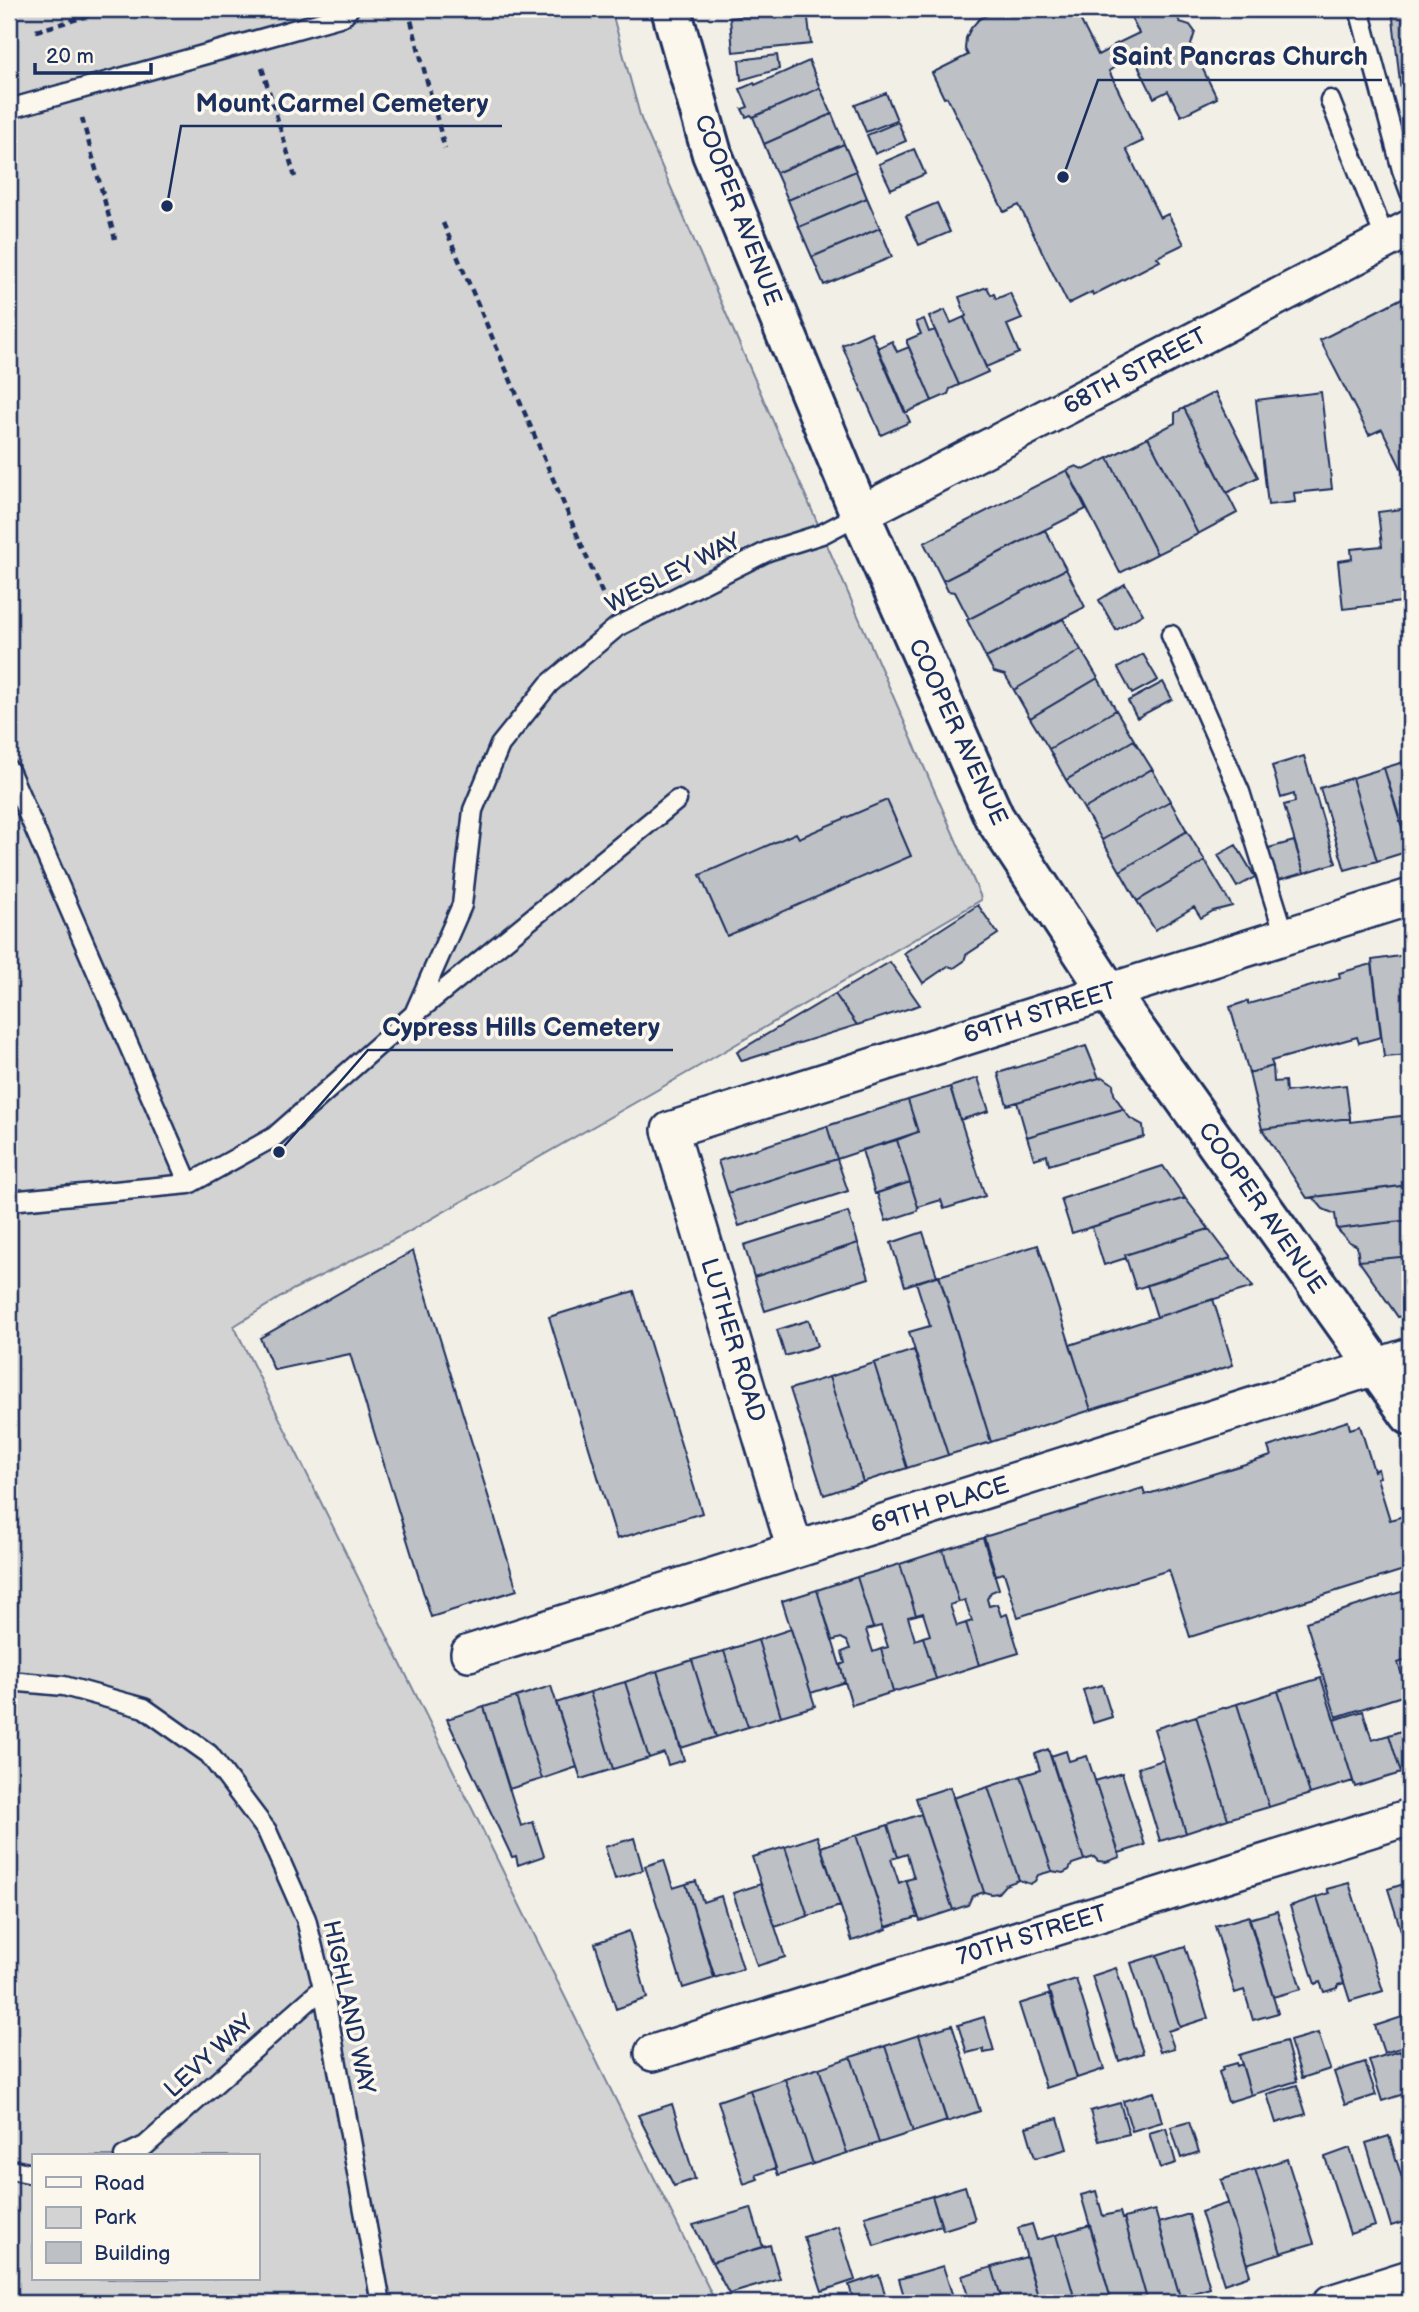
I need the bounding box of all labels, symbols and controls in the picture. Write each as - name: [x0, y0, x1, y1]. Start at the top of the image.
- scale bar: [35, 32, 150, 76]
- callout: Saint Pancras Church: [1098, 33, 1382, 80]
- text: Saint Pancras Church: [1112, 42, 1368, 73]
- text: 20 m: [46, 44, 94, 69]
- callout: Mount Carmel Cemetery: [181, 79, 502, 126]
- text: Mount Carmel Cemetery: [195, 89, 489, 120]
- street label: COOPER AVENUE: [688, 110, 788, 310]
- street label: 68TH STREET: [1058, 321, 1212, 421]
- street label: WESLEY WAY: [601, 526, 746, 619]
- street label: COOPER AVENUE: [902, 634, 1014, 830]
- street label: 69TH STREET: [960, 976, 1120, 1050]
- callout: Cypress Hills Cemetery: [368, 1003, 673, 1050]
- text: Cypress Hills Cemetery: [382, 1013, 660, 1044]
- street label: COOPER AVENUE: [1192, 1117, 1332, 1299]
- street label: LUTHER ROAD: [694, 1255, 772, 1425]
- street label: 69TH PLACE: [867, 1470, 1013, 1540]
- street label: 70TH STREET: [953, 1898, 1111, 1972]
- street label: HIGHLAND WAY: [316, 1918, 382, 2097]
- street label: LEVY WAY: [158, 2008, 260, 2104]
- legend: [32, 2154, 259, 2280]
- text: Road: [94, 2171, 145, 2196]
- text: Park: [94, 2205, 137, 2230]
- text: Building: [94, 2241, 170, 2266]

